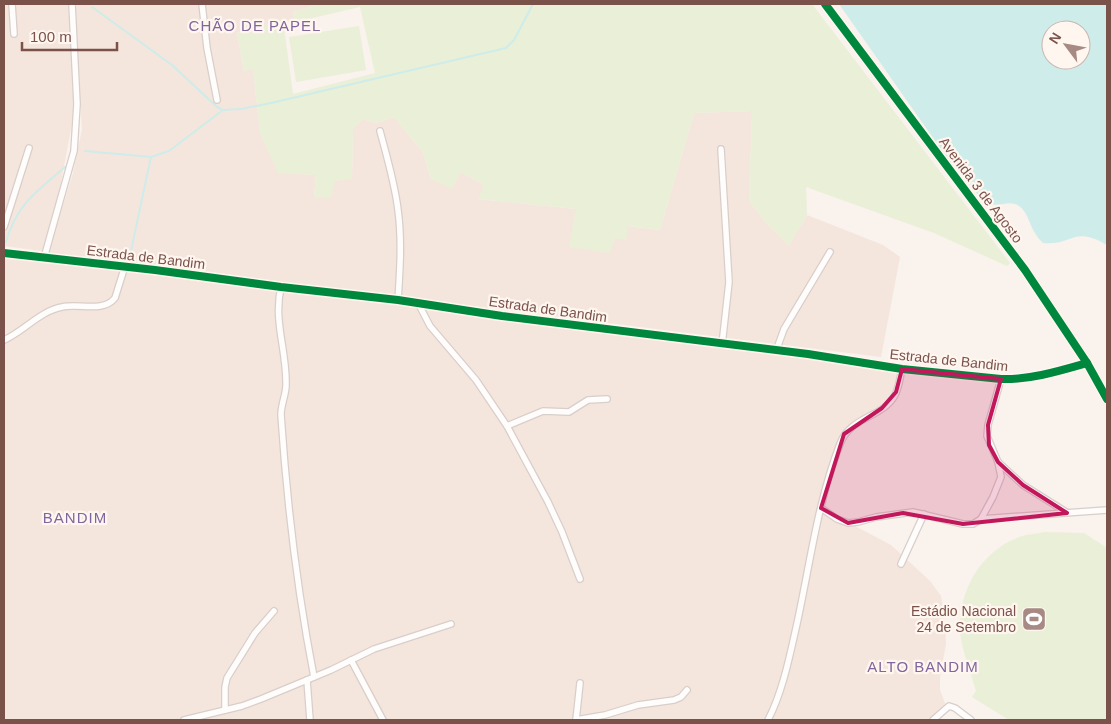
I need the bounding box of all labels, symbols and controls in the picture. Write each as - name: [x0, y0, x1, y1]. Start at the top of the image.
- district label: CHÃO DE PAPEL: [189, 17, 321, 34]
- scale bar: [22, 20, 118, 52]
- north arrow: [1041, 20, 1091, 70]
- text: 100 m: [30, 28, 72, 45]
- text: N: [1046, 30, 1064, 47]
- street label: Avenida 3 de Agosto: [936, 134, 1026, 246]
- street label: Estrada de Bandim: [86, 242, 206, 272]
- street label: Estrada de Bandim: [488, 293, 608, 325]
- street label: Estrada de Bandim: [889, 346, 1009, 374]
- district label: BANDIM: [43, 509, 107, 526]
- place label: Estádio Nacional 24 de Setembro: [911, 603, 1016, 635]
- sports icon: Estádio Nacional 24 de Setembro: [1021, 606, 1047, 632]
- district label: ALTO BANDIM: [867, 658, 979, 675]

